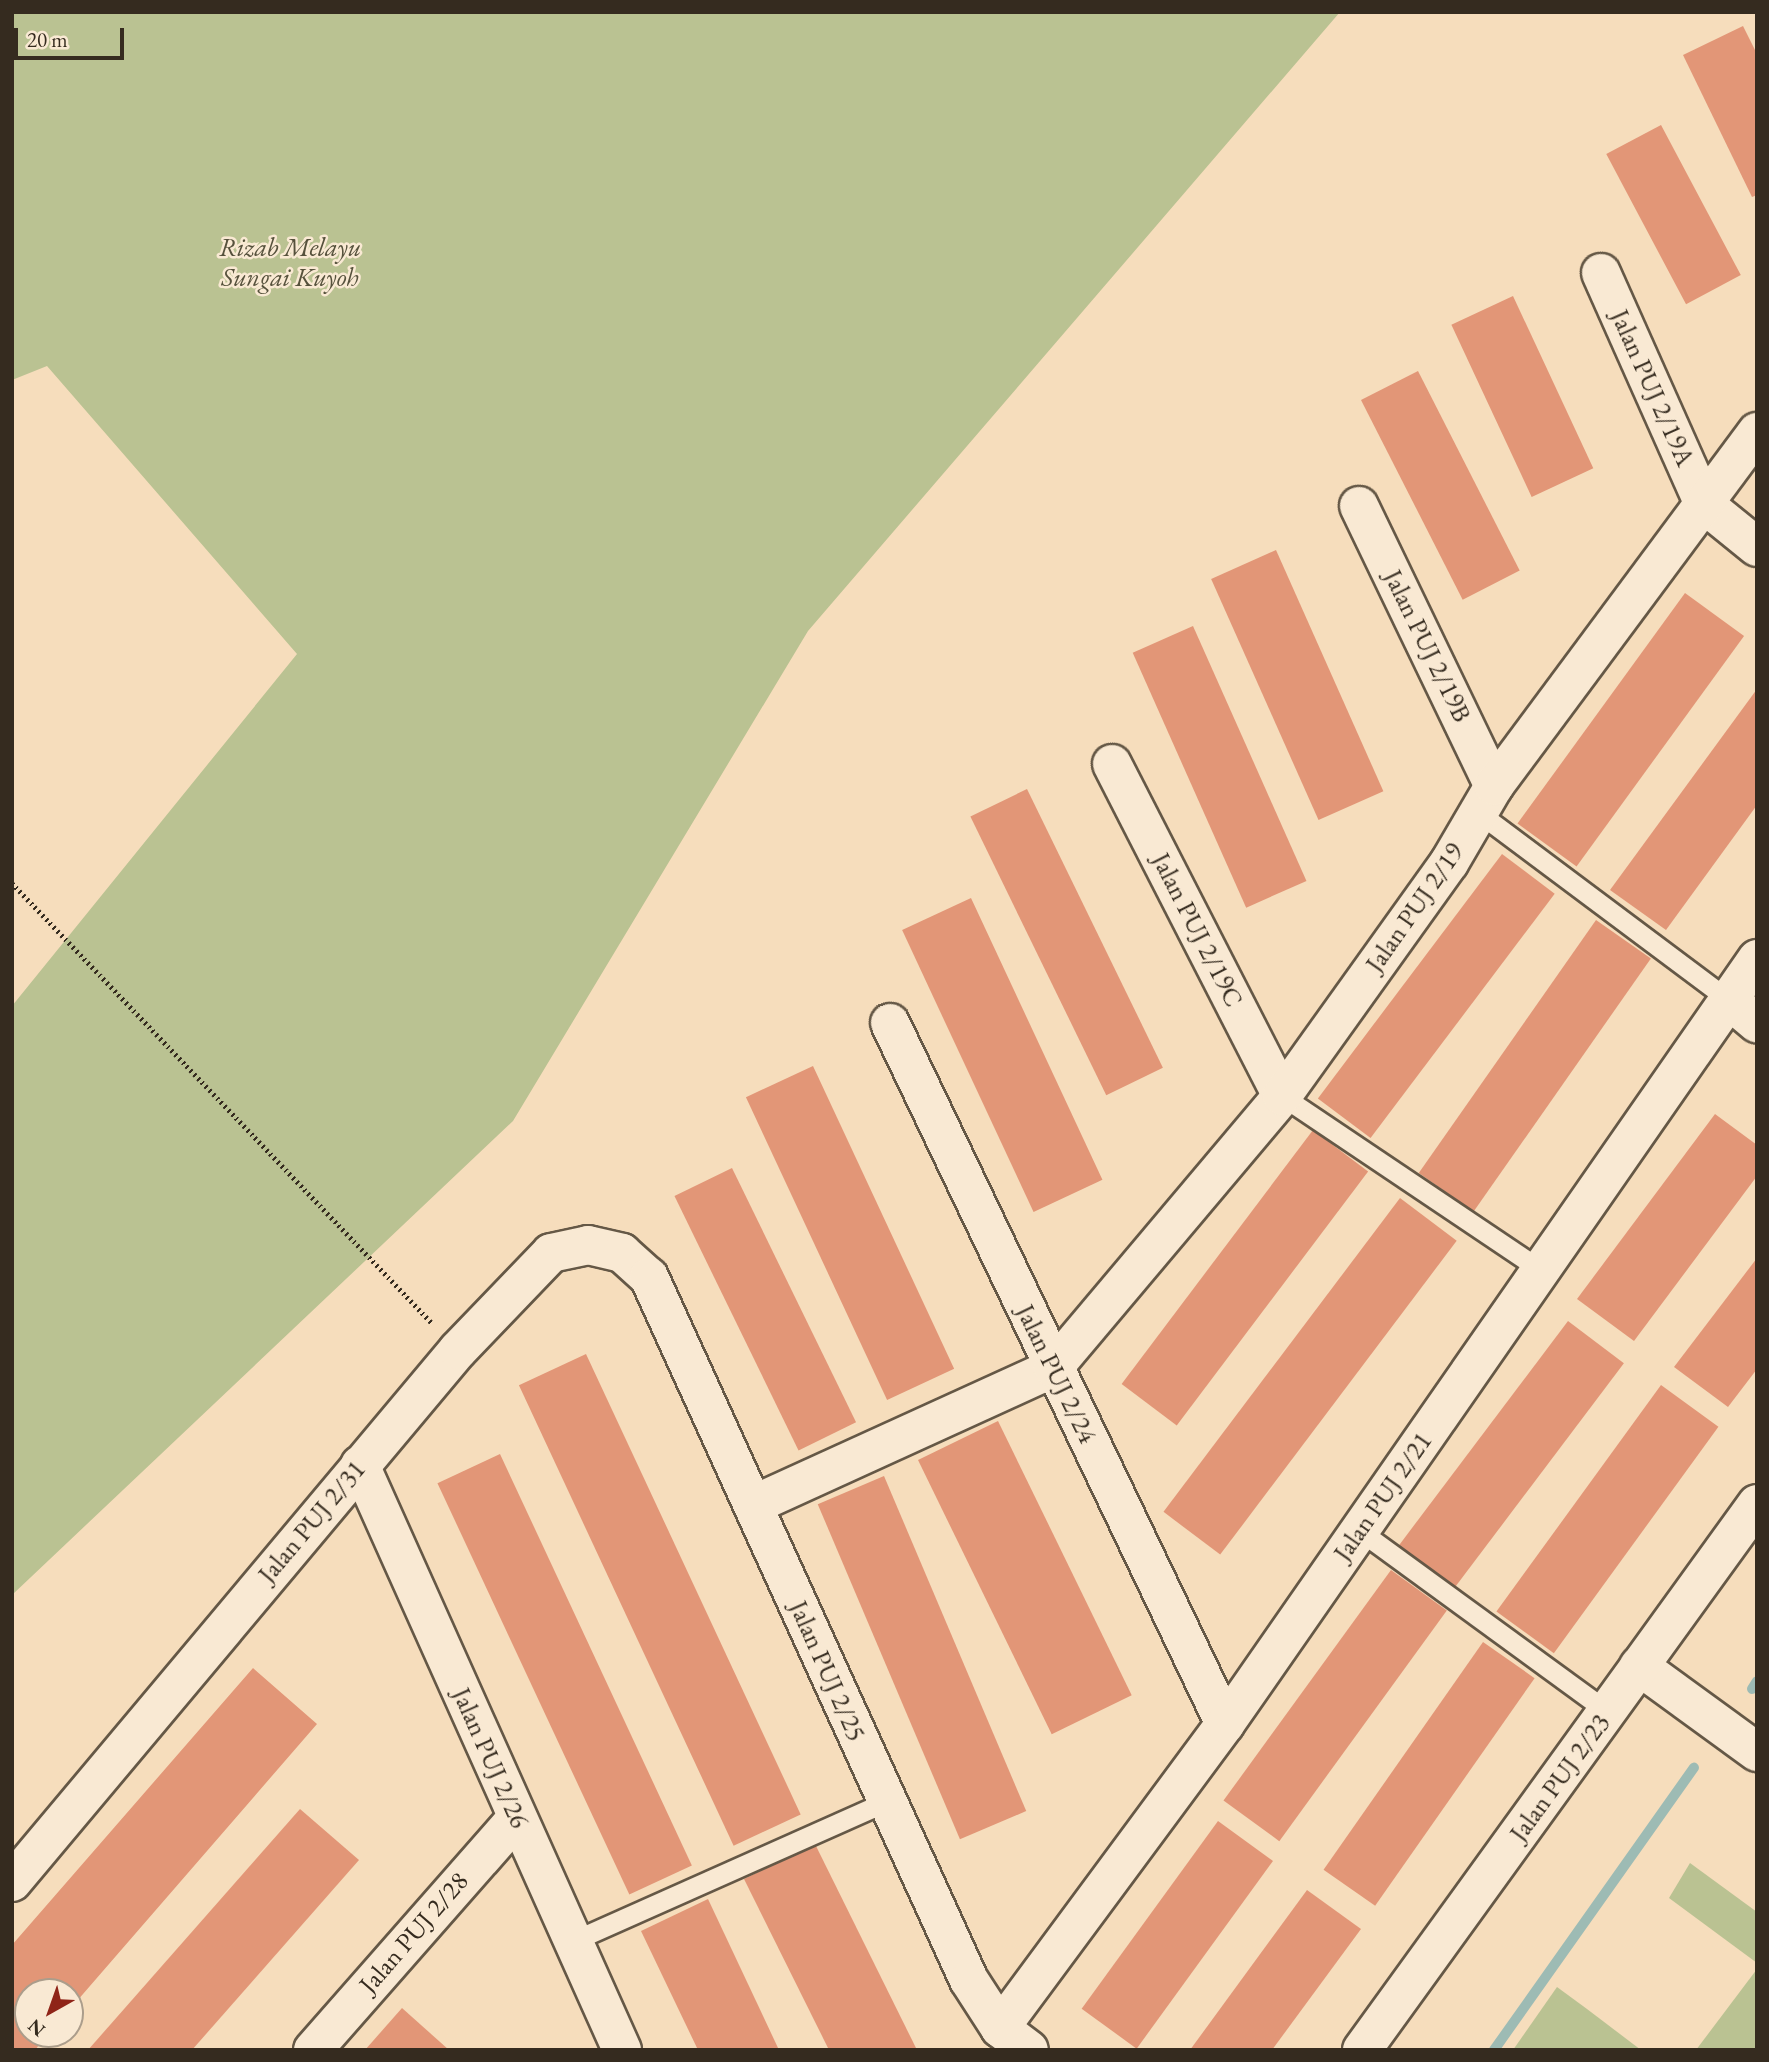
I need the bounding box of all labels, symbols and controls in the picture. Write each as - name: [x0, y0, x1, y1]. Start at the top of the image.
- scale bar: [18, 14, 128, 58]
- text: 20 m: [27, 26, 68, 53]
- park label: Rizab Melayu Sungai Kuyoh: [219, 232, 361, 294]
- street label: Jalan PUJ 2/19A: [1604, 305, 1700, 471]
- street label: Jalan PUJ 2/19B: [1377, 565, 1477, 727]
- street label: Jalan PUJ 2/19: [1359, 838, 1471, 978]
- street label: Jalan PUJ 2/19C: [1145, 848, 1249, 1012]
- street label: Jalan PUJ 2/24: [1009, 1300, 1103, 1448]
- street label: Jalan PUJ 2/21: [1327, 1427, 1439, 1567]
- street label: Jalan PUJ 2/31: [252, 1454, 372, 1590]
- street label: Jalan PUJ 2/25: [782, 1596, 872, 1746]
- street label: Jalan PUJ 2/26: [445, 1683, 535, 1833]
- street label: Jalan PUJ 2/23: [1503, 1708, 1617, 1848]
- street label: Jalan PUJ 2/28: [353, 1866, 475, 2000]
- north arrow: [14, 1978, 84, 2048]
- text: N: [23, 2013, 50, 2042]

